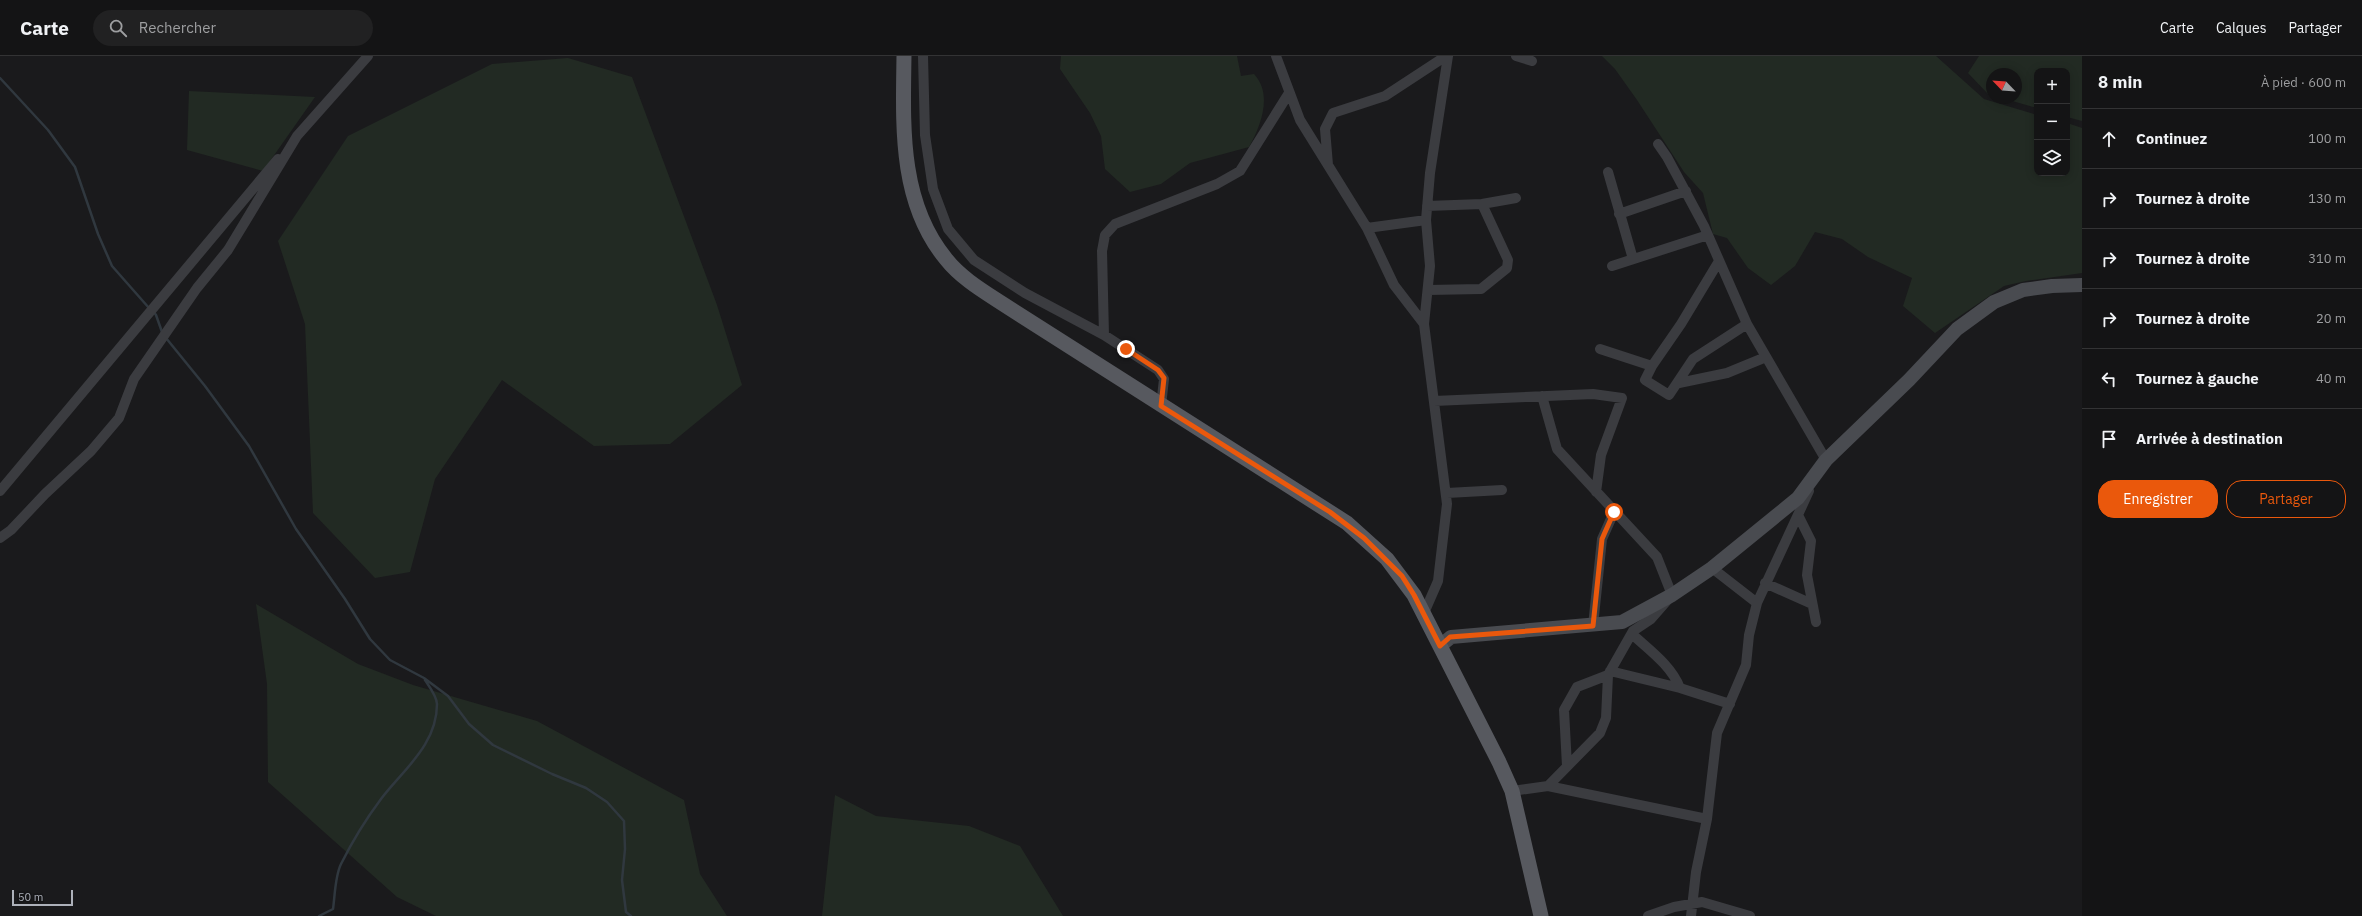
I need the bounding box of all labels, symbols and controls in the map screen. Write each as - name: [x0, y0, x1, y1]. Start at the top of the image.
- search box: [93, 10, 373, 46]
- text: Carte: [20, 16, 69, 40]
- icon: search: [107, 17, 129, 39]
- text: Rechercher: [139, 18, 216, 37]
- text: Carte: [2160, 19, 2194, 37]
- text: Calques: [2216, 19, 2266, 37]
- text: Partager: [2288, 19, 2342, 37]
- north arrow: [1986, 68, 2022, 104]
- map controls: [2034, 68, 2070, 176]
- button: +: [2034, 68, 2070, 104]
- text: 8 min: [2098, 71, 2142, 93]
- text: À pied · 600 m: [2261, 74, 2346, 91]
- button: −: [2034, 104, 2070, 140]
- icon: ahead: [2098, 128, 2120, 150]
- text: Continuez: [2136, 129, 2207, 148]
- text: 100 m: [2308, 130, 2346, 147]
- button: layers: [2034, 140, 2070, 176]
- icon: right: [2098, 188, 2120, 210]
- text: Tournez à droite: [2136, 189, 2250, 208]
- text: 130 m: [2308, 190, 2346, 207]
- icon: right: [2098, 248, 2120, 270]
- text: Tournez à droite: [2136, 249, 2250, 268]
- text: 310 m: [2308, 250, 2346, 267]
- icon: right: [2098, 308, 2120, 330]
- text: Tournez à droite: [2136, 309, 2250, 328]
- text: 20 m: [2316, 310, 2346, 327]
- route end: [1117, 340, 1135, 358]
- icon: left: [2098, 368, 2120, 390]
- text: Tournez à gauche: [2136, 369, 2259, 388]
- text: 40 m: [2316, 370, 2346, 387]
- icon: arrive: [2098, 428, 2120, 450]
- text: Arrivée à destination: [2136, 429, 2283, 448]
- button: Enregistrer: [2098, 480, 2218, 518]
- button: Partager: [2226, 480, 2346, 518]
- route start: [1605, 503, 1623, 521]
- scale bar: [12, 888, 73, 907]
- text: 50 m: [18, 890, 43, 904]

